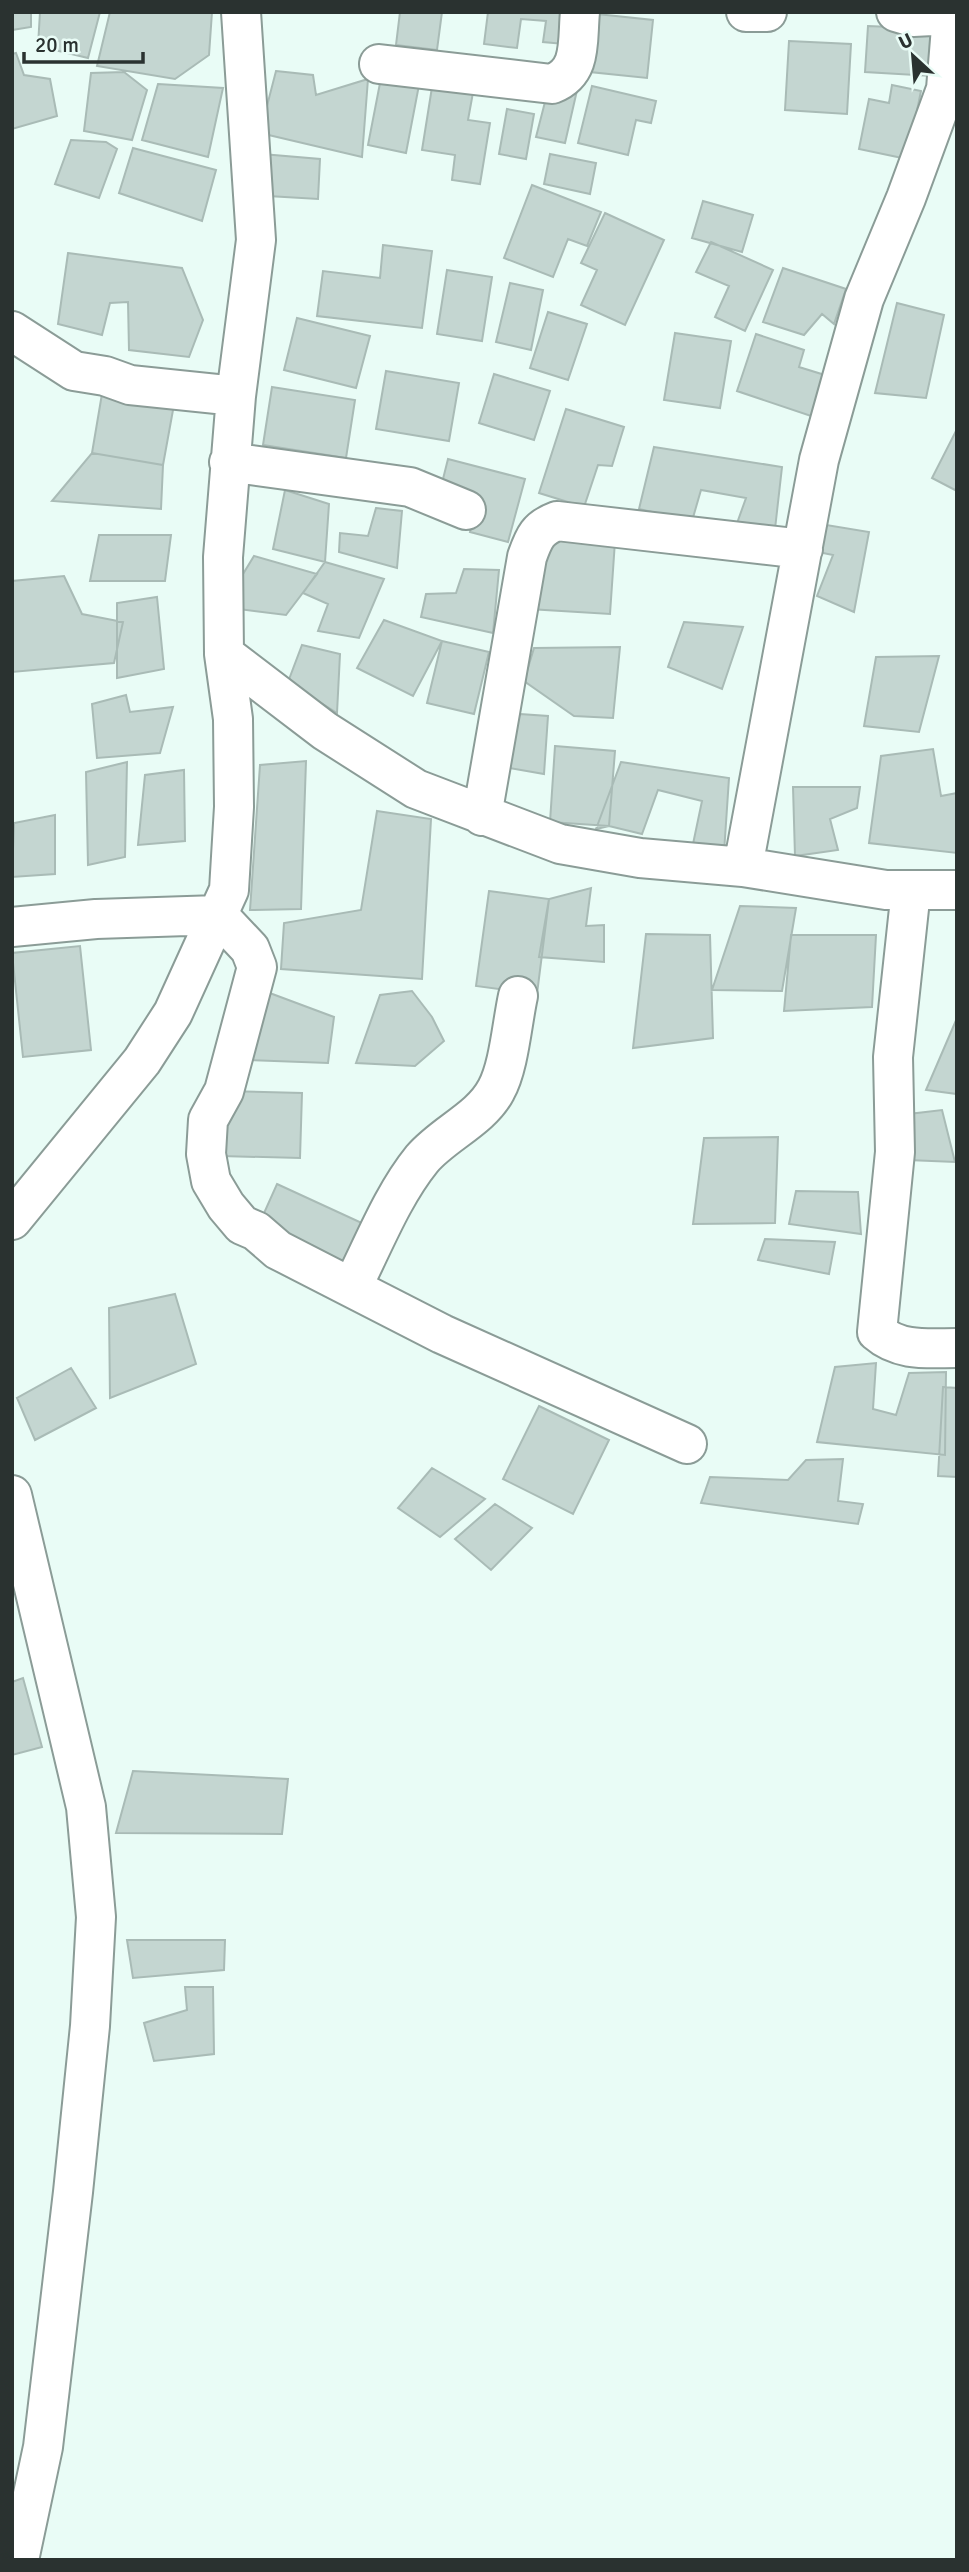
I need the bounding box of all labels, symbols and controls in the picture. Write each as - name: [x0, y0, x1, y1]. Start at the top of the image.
- scale bar: [24, 21, 144, 65]
- north arrow: [878, 21, 948, 91]
- text: U: [895, 28, 917, 55]
- text: 20 m: [35, 32, 79, 58]

